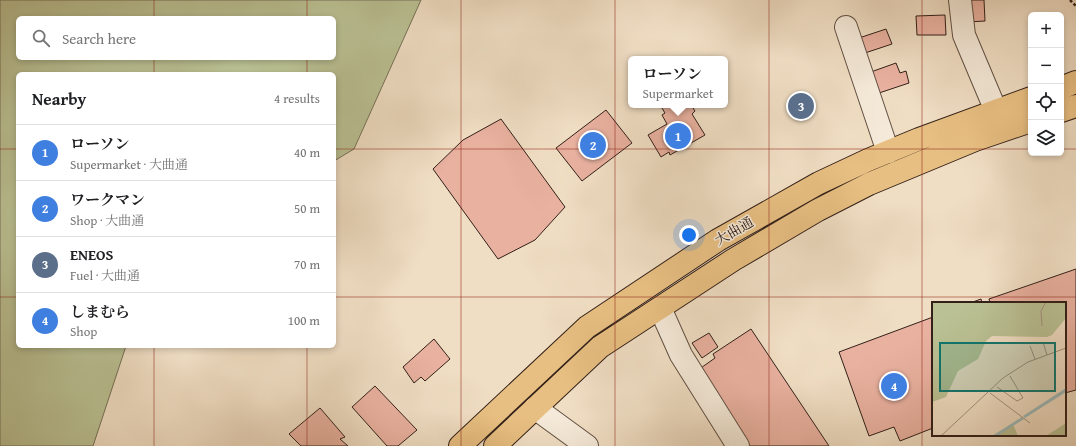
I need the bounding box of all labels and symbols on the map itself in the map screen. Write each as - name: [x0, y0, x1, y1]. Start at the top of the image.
- pin: 3: [788, 91, 814, 121]
- pin: 1: [665, 121, 691, 151]
- pin: 2: [580, 130, 606, 160]
- street label: 大曲通: [711, 212, 757, 250]
- your location: [679, 225, 699, 245]
- inset map: [932, 302, 1066, 436]
- pin: 4: [881, 371, 907, 401]

